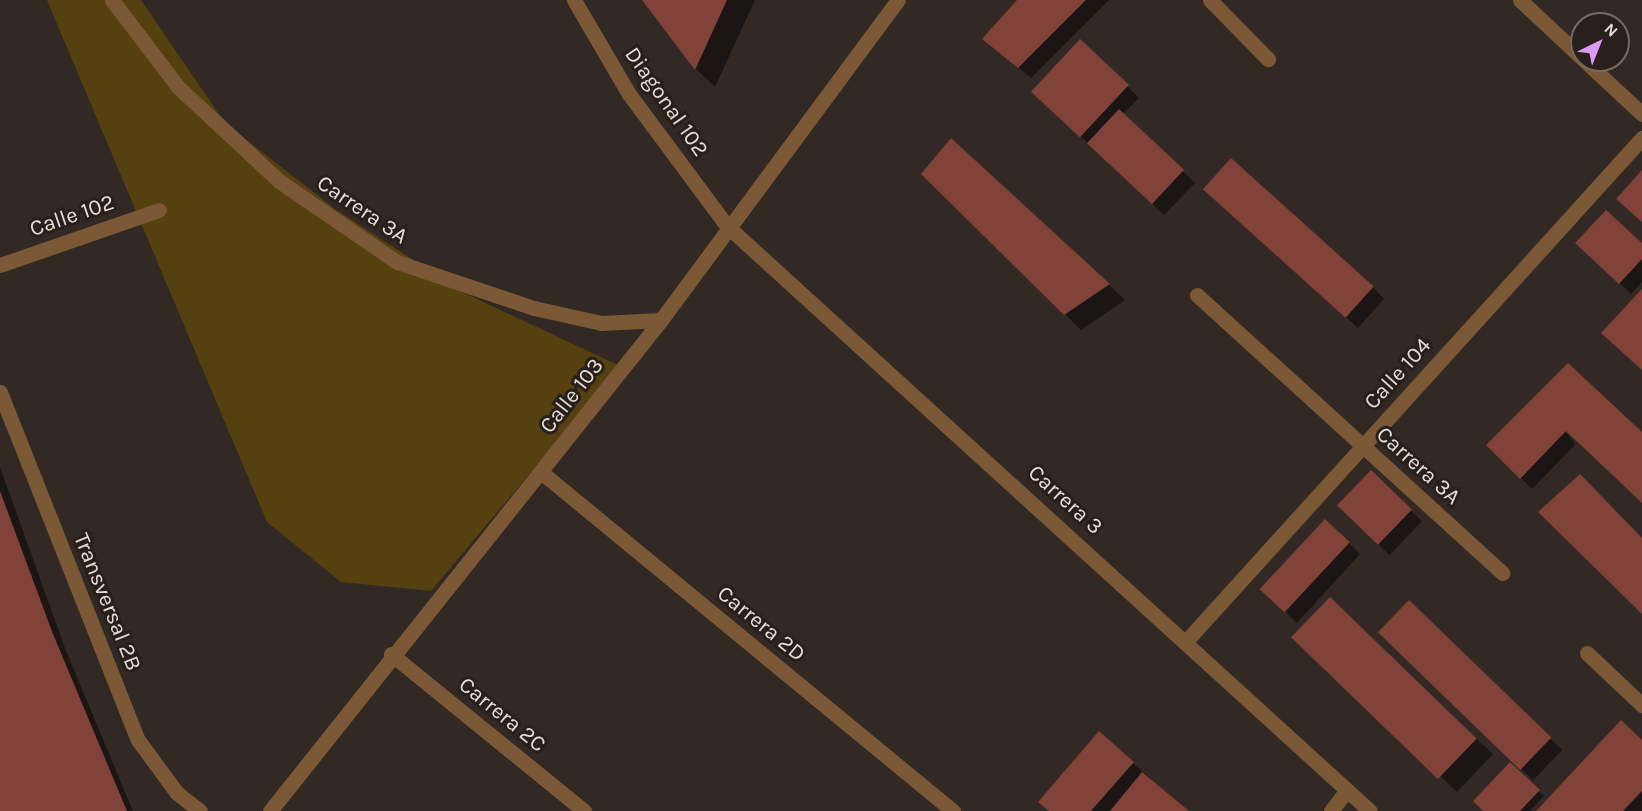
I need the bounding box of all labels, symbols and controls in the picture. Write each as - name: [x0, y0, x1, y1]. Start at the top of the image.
- north arrow: [1570, 12, 1630, 72]
- text: N: [1601, 19, 1622, 41]
- street label: Diagonal 102: [619, 42, 713, 162]
- street label: Carrera 3A: [312, 170, 412, 250]
- street label: Calle 102: [26, 189, 118, 243]
- street label: Calle 104: [1359, 333, 1437, 415]
- street label: Calle 103: [535, 353, 609, 439]
- street label: Carrera 3A: [1371, 421, 1465, 511]
- street label: Carrera 3: [1022, 460, 1108, 540]
- street label: Transversal 2B: [67, 529, 147, 675]
- street label: Carrera 2D: [712, 581, 810, 667]
- street label: Carrera 2C: [453, 672, 551, 758]

